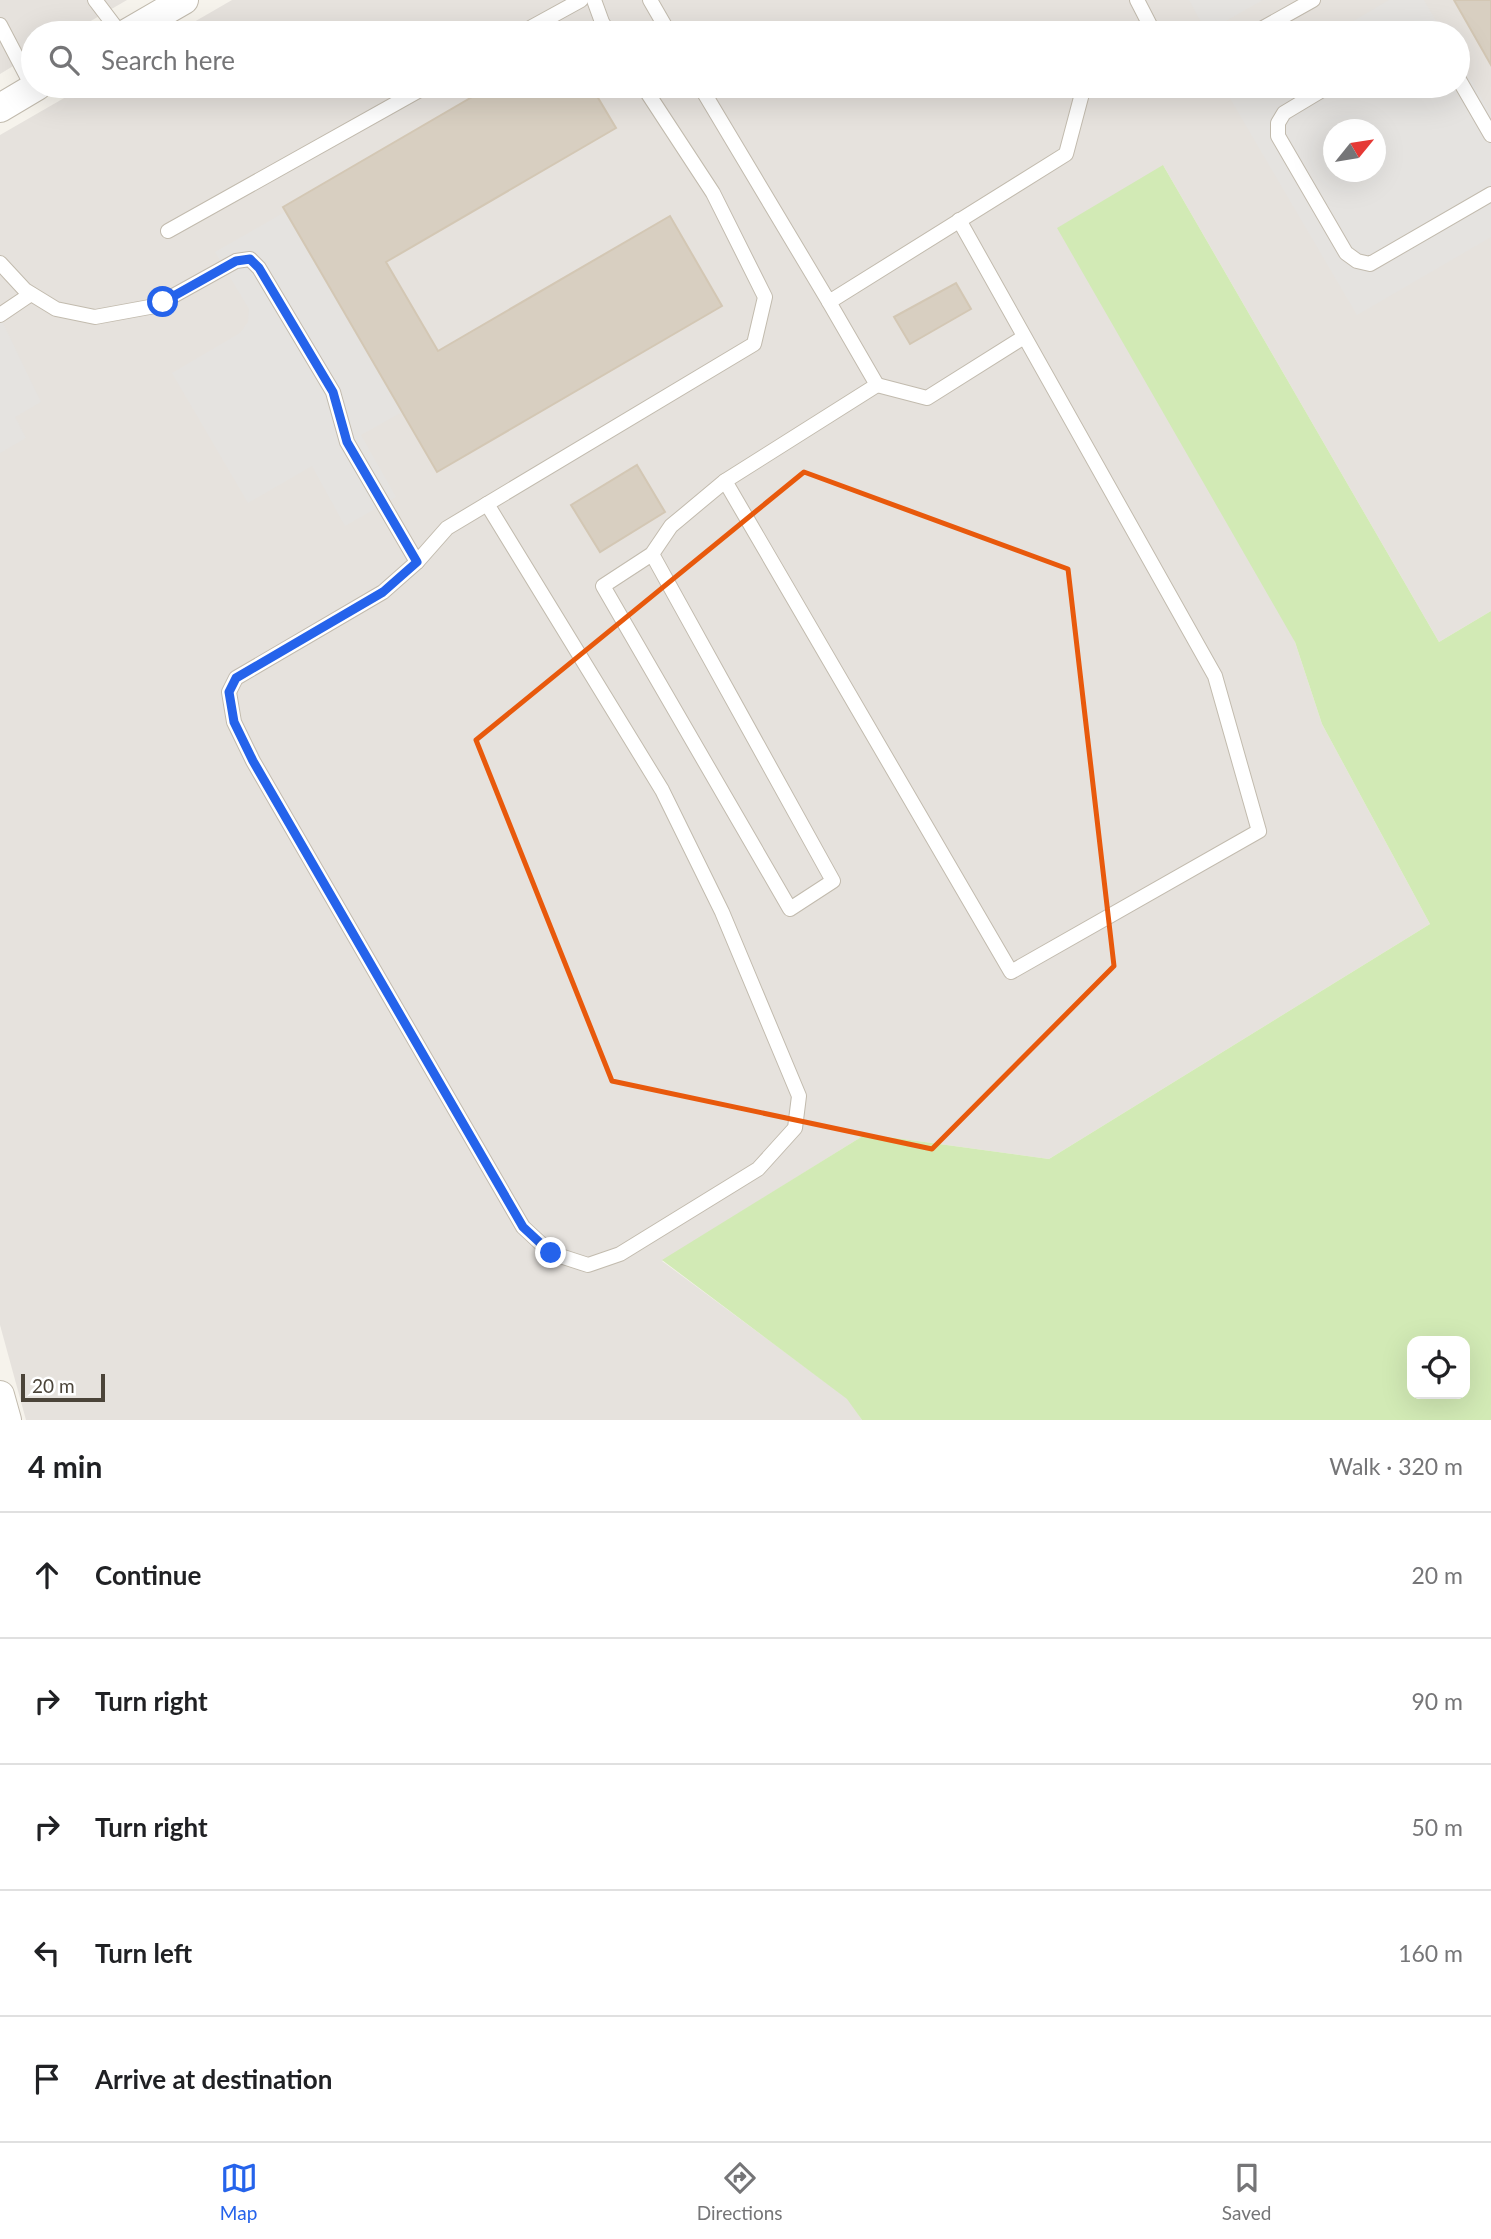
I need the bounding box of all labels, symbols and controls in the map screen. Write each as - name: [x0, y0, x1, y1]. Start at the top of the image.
- search box: [21, 21, 1470, 98]
- icon: search: [45, 41, 83, 79]
- text: Search here: [101, 44, 235, 76]
- north arrow: [1323, 119, 1386, 182]
- route start: [147, 286, 178, 317]
- route end: [535, 1237, 566, 1268]
- map controls: [1407, 1336, 1470, 1399]
- button: locate: [1407, 1336, 1470, 1399]
- scale bar: [21, 1371, 105, 1403]
- text: 20 m: [32, 1374, 75, 1397]
- text: 4 min: [28, 1448, 102, 1484]
- text: Walk · 320 m: [1329, 1452, 1463, 1480]
- icon: ahead: [28, 1556, 66, 1594]
- text: Continue: [95, 1559, 201, 1591]
- text: 20 m: [1412, 1561, 1463, 1589]
- icon: right: [28, 1682, 66, 1720]
- text: Turn right: [95, 1685, 208, 1717]
- text: 90 m: [1412, 1687, 1463, 1715]
- icon: right: [28, 1808, 66, 1846]
- text: Turn right: [95, 1811, 208, 1843]
- text: 50 m: [1412, 1813, 1463, 1841]
- icon: left: [28, 1934, 66, 1972]
- text: Turn left: [95, 1937, 192, 1969]
- text: 160 m: [1398, 1939, 1463, 1967]
- icon: arrive: [28, 2060, 66, 2098]
- text: Arrive at destination: [95, 2063, 332, 2095]
- tab: Map: [220, 2159, 258, 2224]
- tab: Directions: [697, 2159, 783, 2224]
- tab: Saved: [1222, 2159, 1271, 2224]

